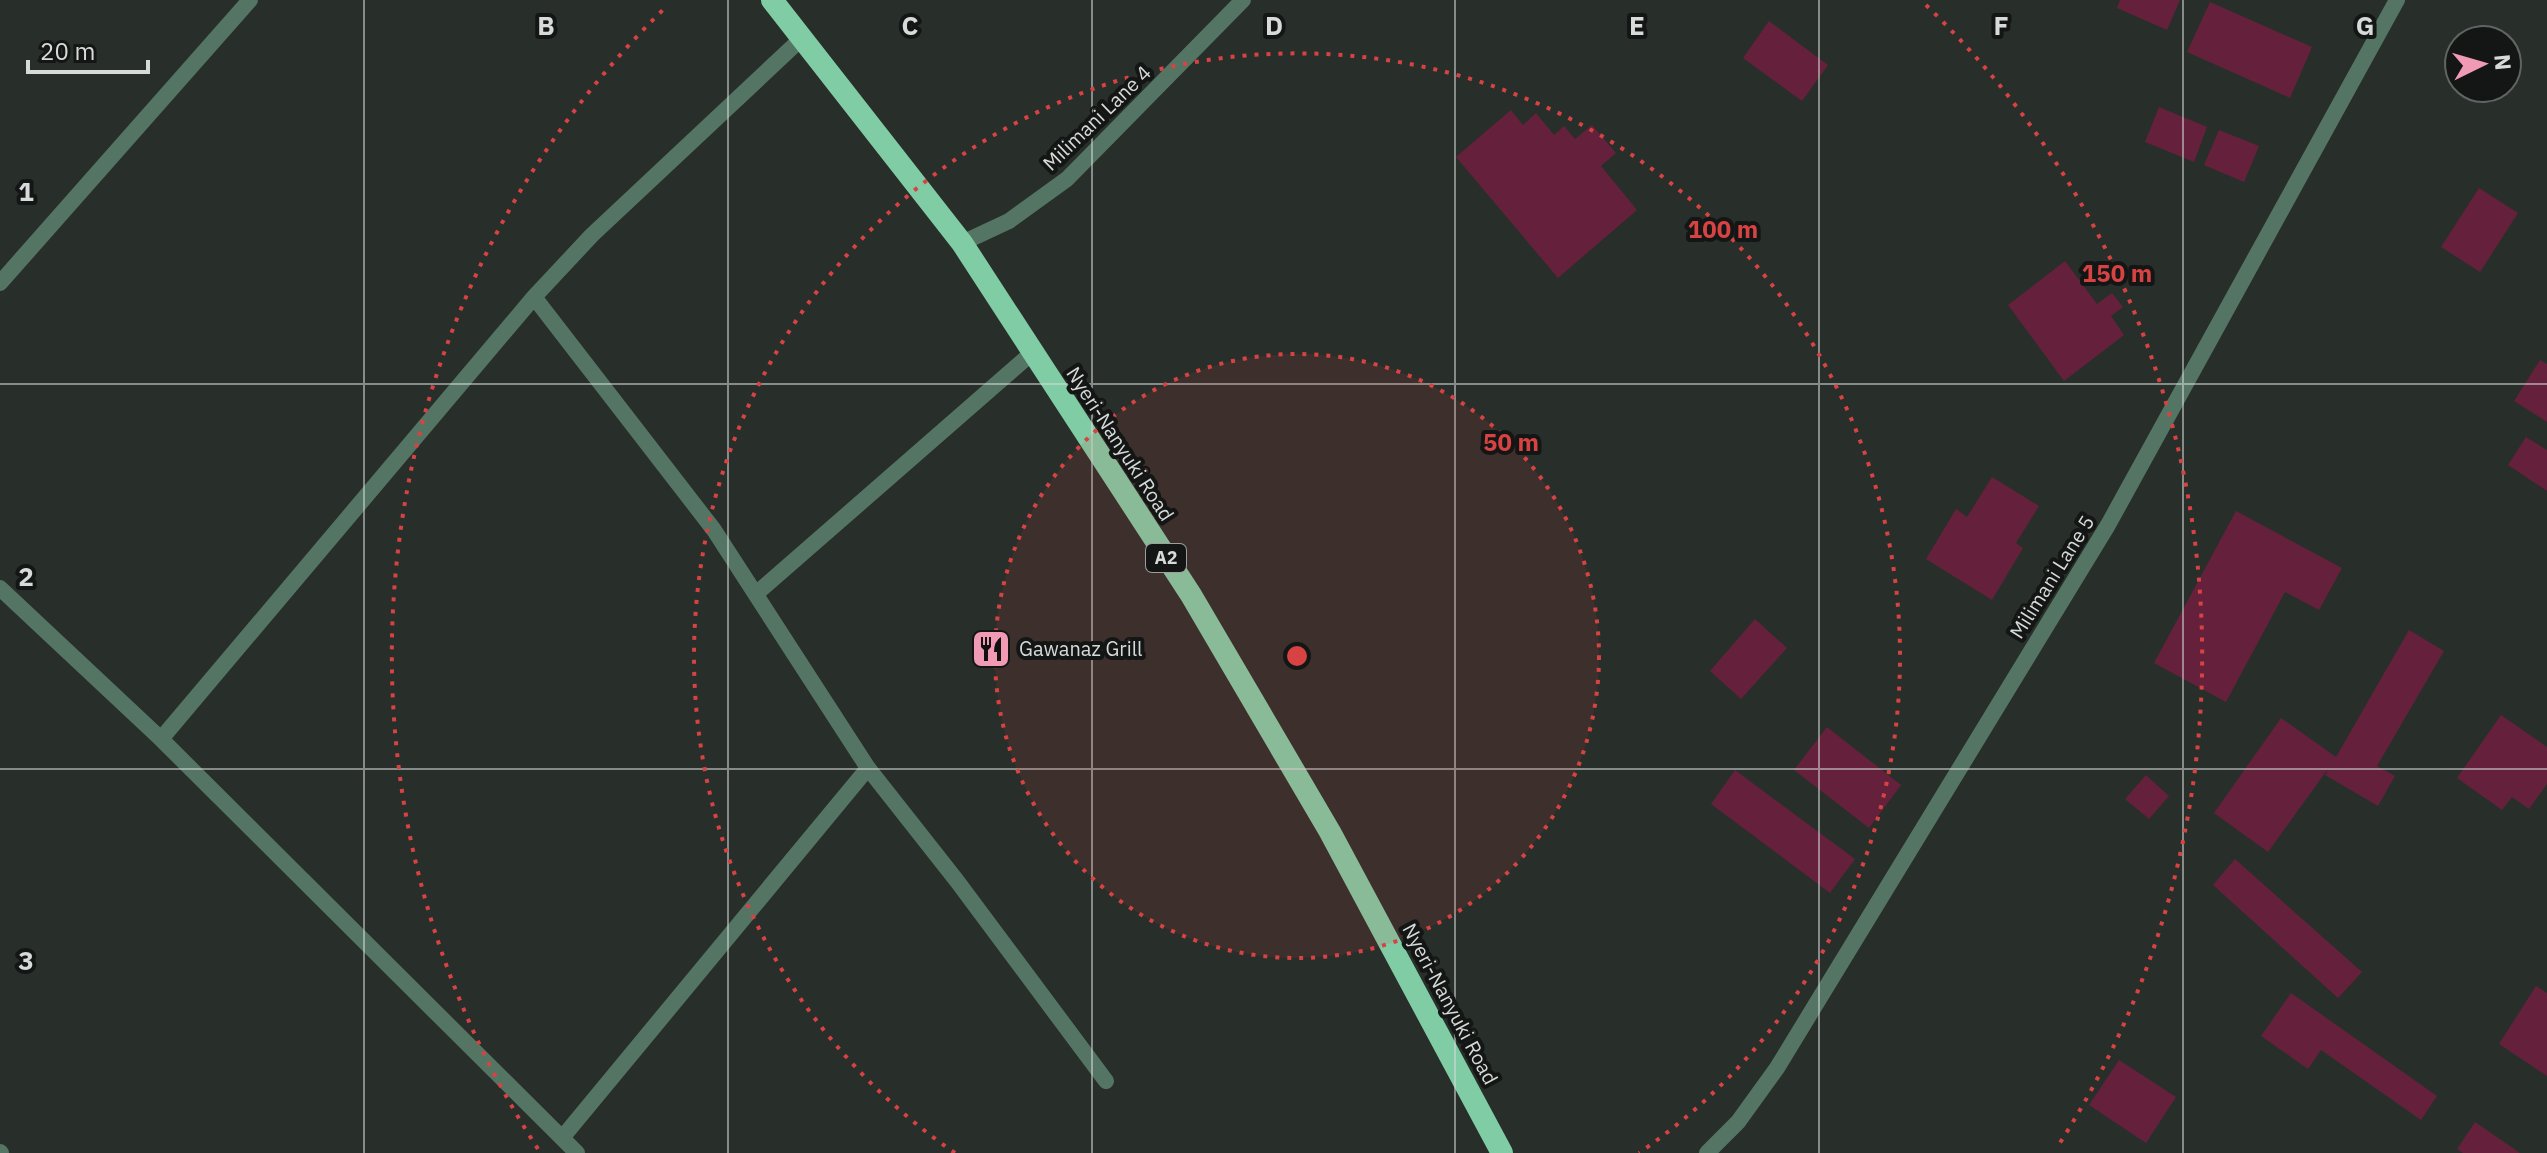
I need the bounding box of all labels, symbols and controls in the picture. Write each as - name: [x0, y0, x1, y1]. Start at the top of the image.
- text: B: [537, 8, 555, 42]
- text: C: [902, 8, 919, 42]
- text: D: [1265, 8, 1283, 42]
- text: E: [1629, 8, 1645, 42]
- text: F: [1993, 8, 2009, 42]
- text: G: [2356, 8, 2374, 42]
- scale bar: [28, 24, 148, 74]
- north arrow: [2443, 24, 2523, 104]
- text: 20 m: [40, 35, 95, 67]
- text: N: [2488, 53, 2519, 71]
- street label: Milimani Lane 4: [1037, 59, 1157, 176]
- text: 1: [18, 174, 34, 208]
- text: 100 m: [1688, 213, 1758, 245]
- text: 150 m: [2082, 257, 2152, 289]
- street label: Nyeri-Nanyuki Road: [1060, 361, 1180, 526]
- text: 50 m: [1483, 426, 1539, 458]
- street label: Milimani Lane 5: [2003, 510, 2100, 644]
- road number: A2: [1146, 544, 1186, 572]
- text: 2: [18, 559, 34, 593]
- restaurant icon: Gawanaz Grill: [970, 628, 1012, 670]
- place label: Gawanaz Grill: [1019, 635, 1142, 662]
- centre of rings: [1283, 642, 1311, 670]
- street label: Nyeri-Nanyuki Road: [1397, 918, 1504, 1089]
- text: 3: [18, 943, 34, 977]

